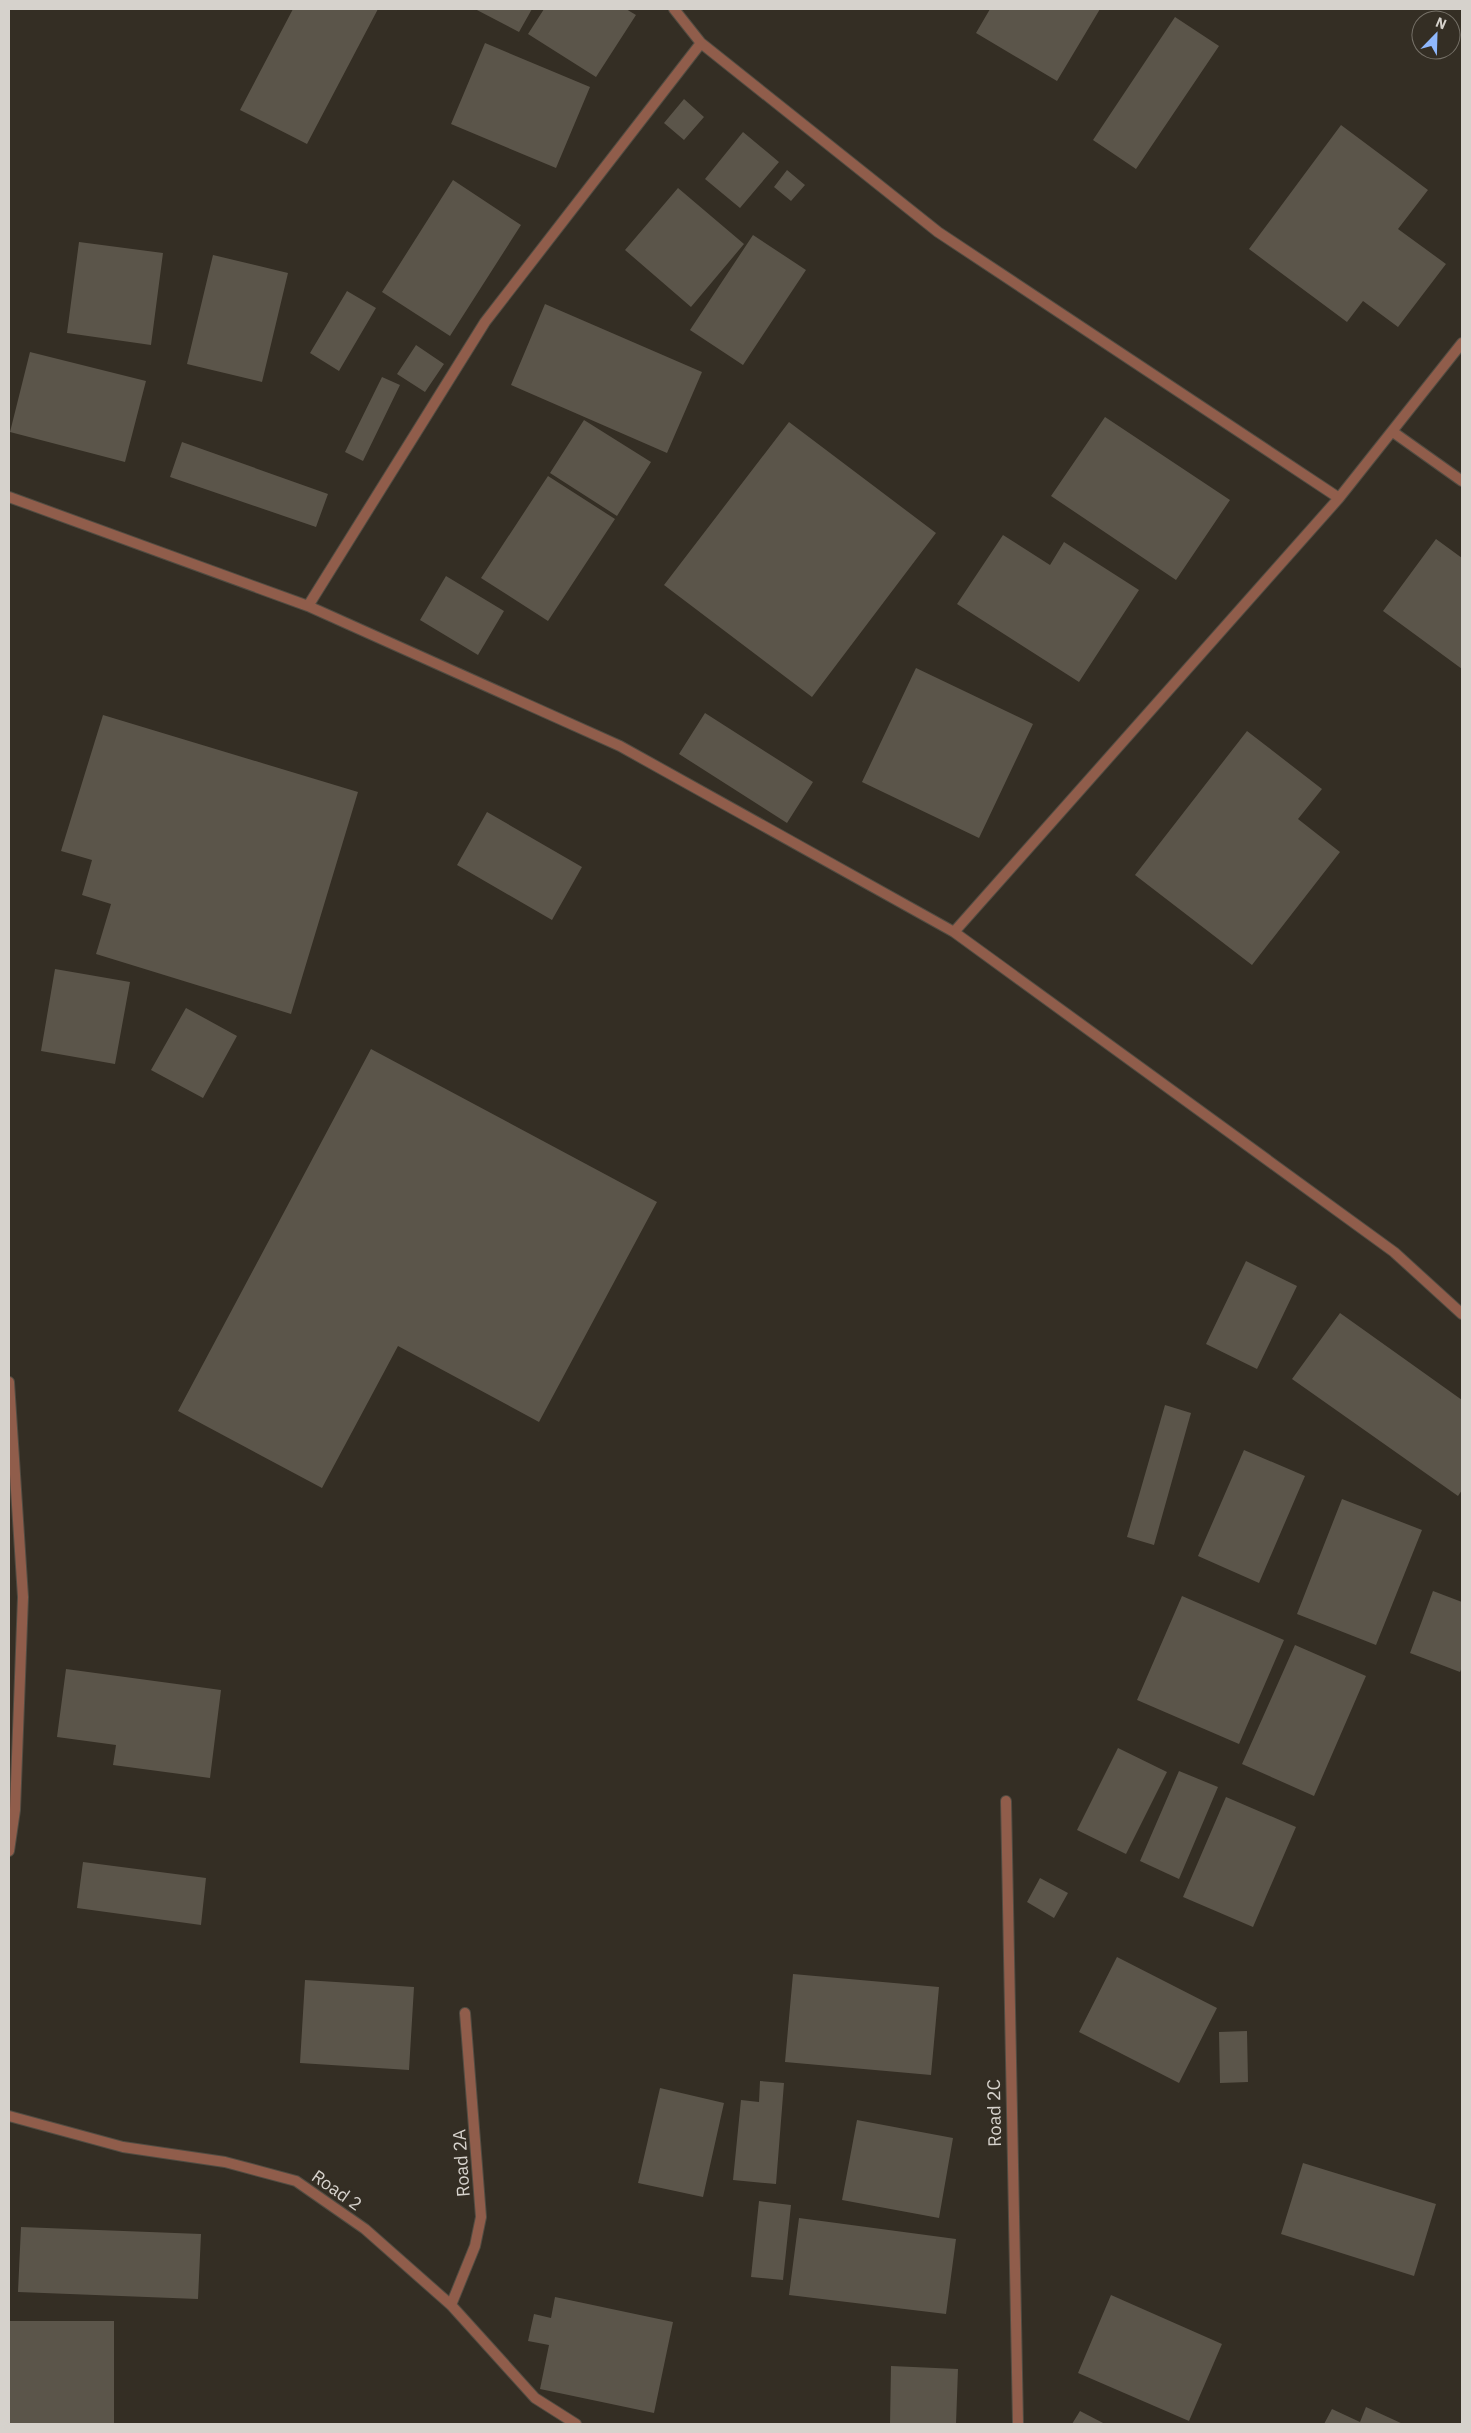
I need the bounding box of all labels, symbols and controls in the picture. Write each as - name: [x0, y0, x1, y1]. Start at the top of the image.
- north arrow: [1411, 10, 1461, 60]
- text: N: [1433, 13, 1449, 33]
- street label: Road 2C: [982, 2079, 1006, 2147]
- street label: Road 2A: [447, 2128, 475, 2198]
- street label: Road 2: [307, 2164, 367, 2216]

